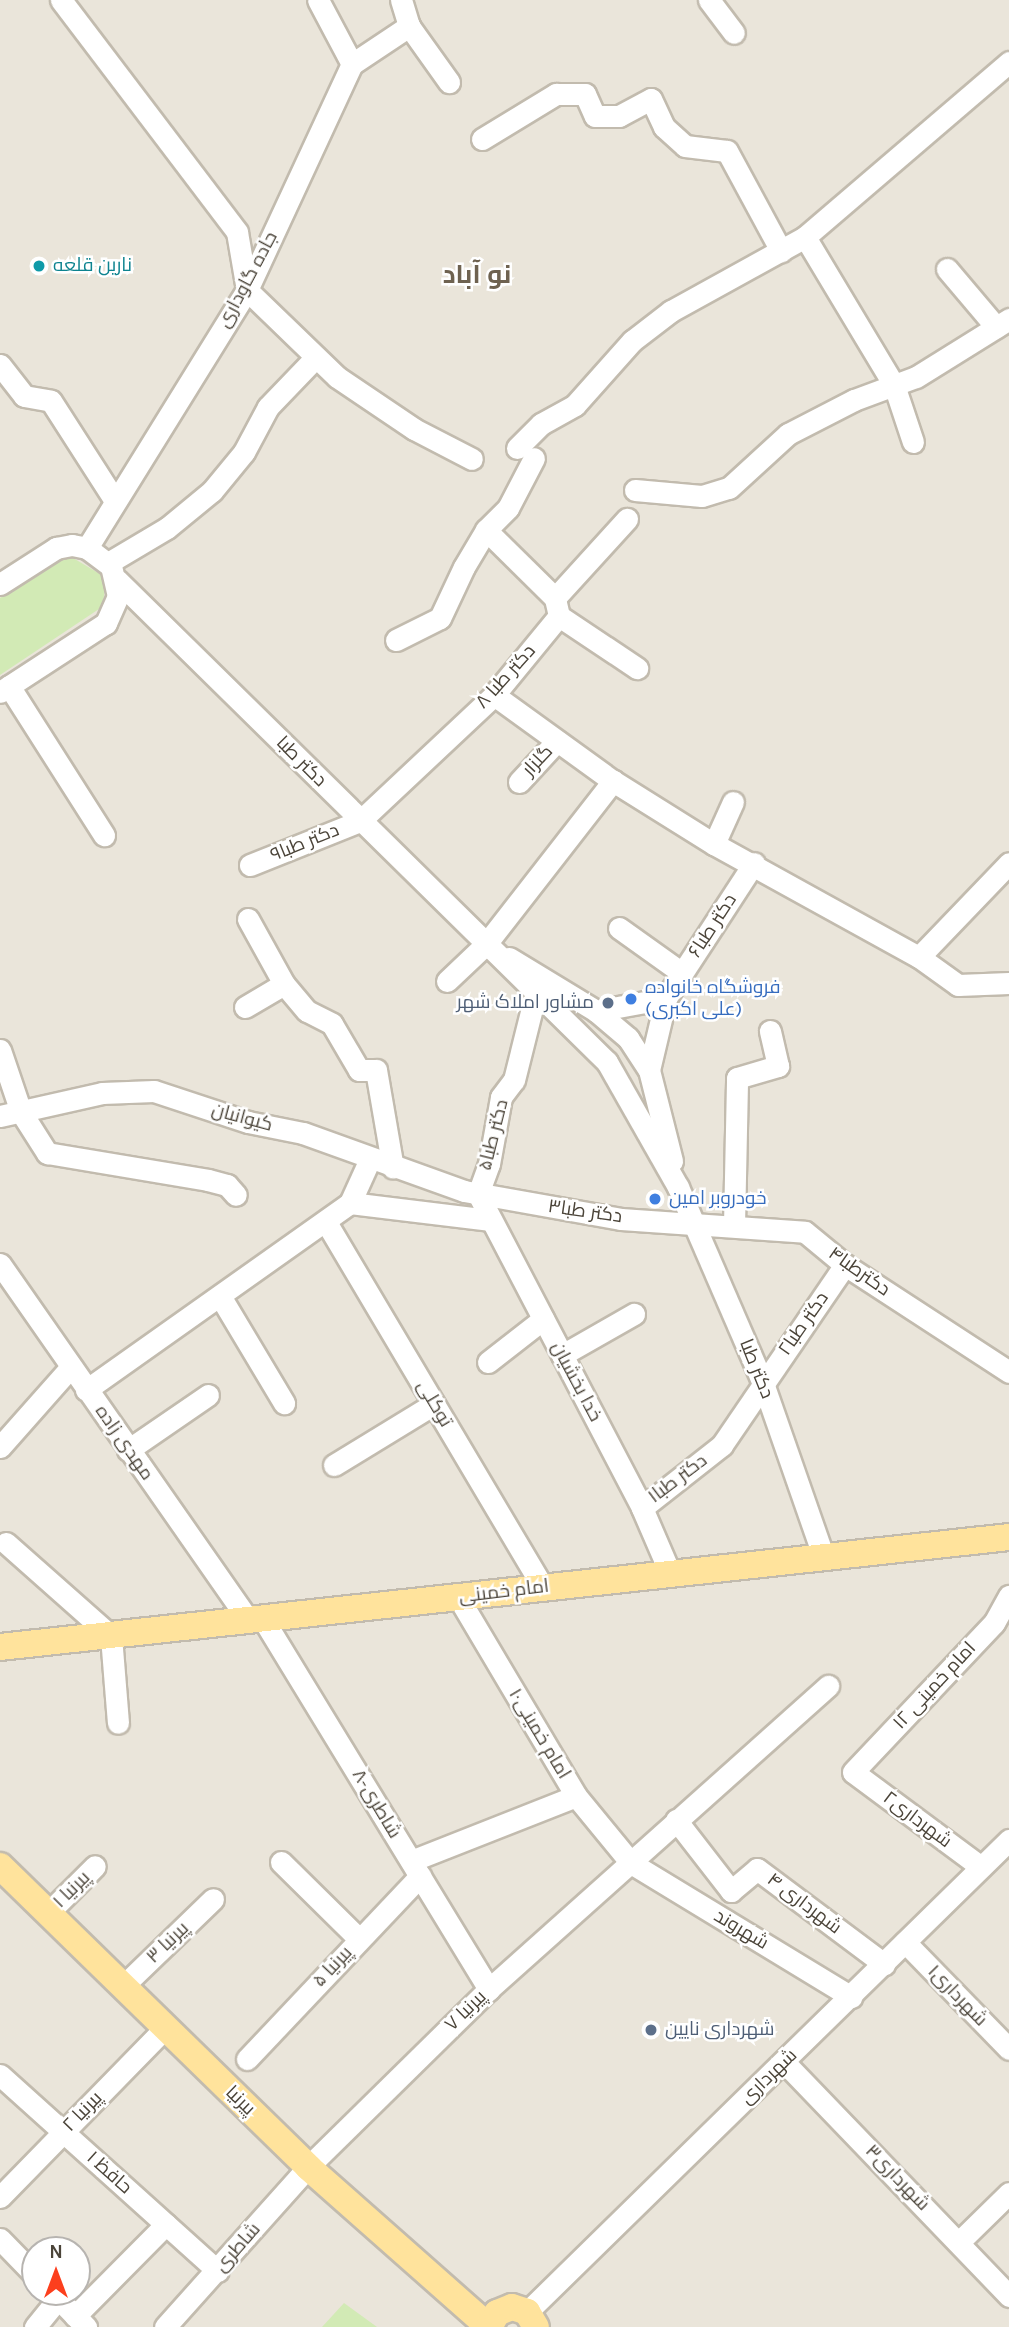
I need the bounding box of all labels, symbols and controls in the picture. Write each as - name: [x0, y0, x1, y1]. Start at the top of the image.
- street label: جاده گاوداری: [213, 228, 283, 332]
- place label: نارین قلعه: [53, 255, 132, 277]
- marker: نارین قلعه: [31, 258, 47, 274]
- district label: نو آباد: [443, 259, 511, 291]
- street label: دکتر طبا ۸: [471, 640, 541, 714]
- street label: دکتر طبا: [271, 732, 331, 792]
- street label: گلزار: [518, 741, 558, 781]
- street label: دکتر طبا۹: [267, 819, 343, 867]
- street label: دکتر طبا۶: [684, 890, 742, 962]
- place label: فروشگاه خانواده (علی اکبری): [645, 977, 781, 1021]
- marker: فروشگاه خانواده (علی اکبری): [623, 991, 639, 1007]
- place label: مشاور املاک شهر: [457, 992, 594, 1014]
- marker: مشاور املاک شهر: [600, 995, 616, 1011]
- street label: دکتر طبا۵: [474, 1097, 514, 1173]
- street label: کیوانیان: [209, 1099, 275, 1137]
- place label: خودروبر امین: [669, 1188, 767, 1210]
- marker: خودروبر امین: [647, 1191, 663, 1207]
- street label: دکتر طبا۳: [546, 1195, 624, 1229]
- street label: دکترطبا۴: [824, 1243, 894, 1301]
- street label: دکتر طبا۲: [774, 1288, 834, 1360]
- street label: دکتر طبا: [734, 1336, 778, 1402]
- street label: خدا بخشیان: [546, 1338, 606, 1426]
- street label: توکلی: [411, 1376, 457, 1432]
- street label: مهدی زاده: [90, 1401, 158, 1485]
- street label: دکتر طبا۱: [644, 1449, 712, 1509]
- street label: امام خمینی: [458, 1575, 550, 1609]
- street label: امام خمینی ۱۲: [889, 1638, 981, 1734]
- street label: امام خمینی۱۰: [503, 1685, 575, 1783]
- street label: ۸-شاطری: [346, 1765, 406, 1843]
- street label: شهرداری۲: [878, 1787, 956, 1853]
- street label: پیرنیا ۱: [49, 1867, 95, 1913]
- street label: شهرداری ۴: [762, 1869, 846, 1939]
- street label: شهروند: [710, 1905, 772, 1955]
- street label: پیرنیا ۳: [142, 1917, 194, 1969]
- street label: پیرنیا ۵: [308, 1942, 358, 1992]
- street label: شهرداری۱: [922, 1961, 992, 2031]
- street label: پیرنیا ۷: [440, 1986, 492, 2036]
- place label: شهرداری نایین: [665, 2019, 774, 2041]
- marker: شهرداری نایین: [643, 2022, 659, 2038]
- street label: شهرداری: [736, 2044, 802, 2110]
- street label: پیرنیا: [220, 2081, 260, 2121]
- street label: پیرنیا ۲: [58, 2087, 108, 2137]
- street label: شهرداری۳: [860, 2140, 934, 2216]
- street label: حافظ ۱: [82, 2147, 136, 2199]
- street label: شاطری: [210, 2219, 266, 2277]
- north arrow: [21, 2236, 91, 2306]
- text: N: [49, 2241, 63, 2263]

